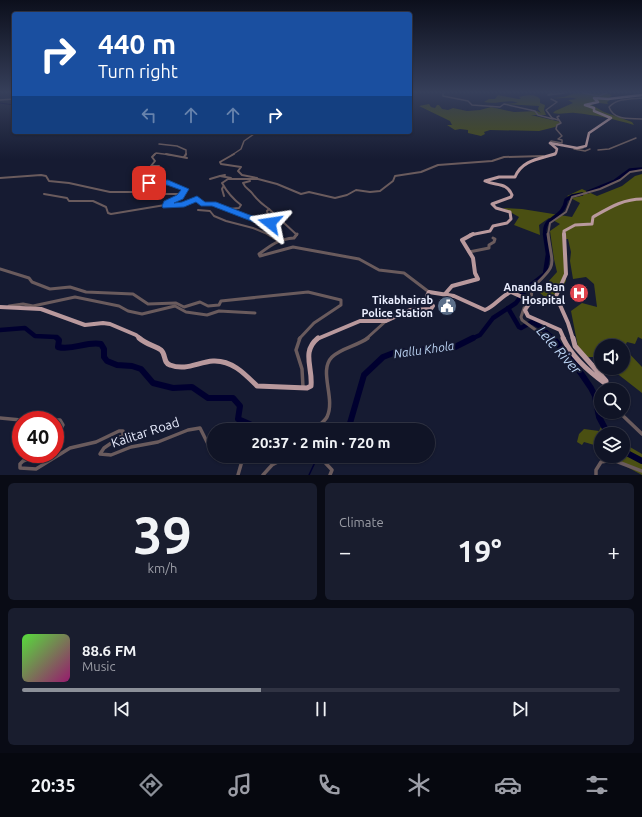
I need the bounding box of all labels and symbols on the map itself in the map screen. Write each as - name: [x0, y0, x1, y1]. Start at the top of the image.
- pin: [132, 166, 166, 200]
- position arrow: [249, 202, 291, 244]
- place label: Ananda Ban Hospital: [504, 281, 566, 306]
- hospital icon: Ananda Ban Hospital: [568, 282, 590, 304]
- place label: Tikabhairab Police Station: [361, 294, 433, 319]
- public building icon: Tikabhairab Police Station: [436, 295, 458, 317]
- water label: Lele River: [533, 323, 585, 378]
- water label: Nallu Khola: [393, 339, 456, 360]
- speed limit sign: 40: [12, 411, 64, 463]
- street label: Kalitar Road: [109, 414, 181, 450]

